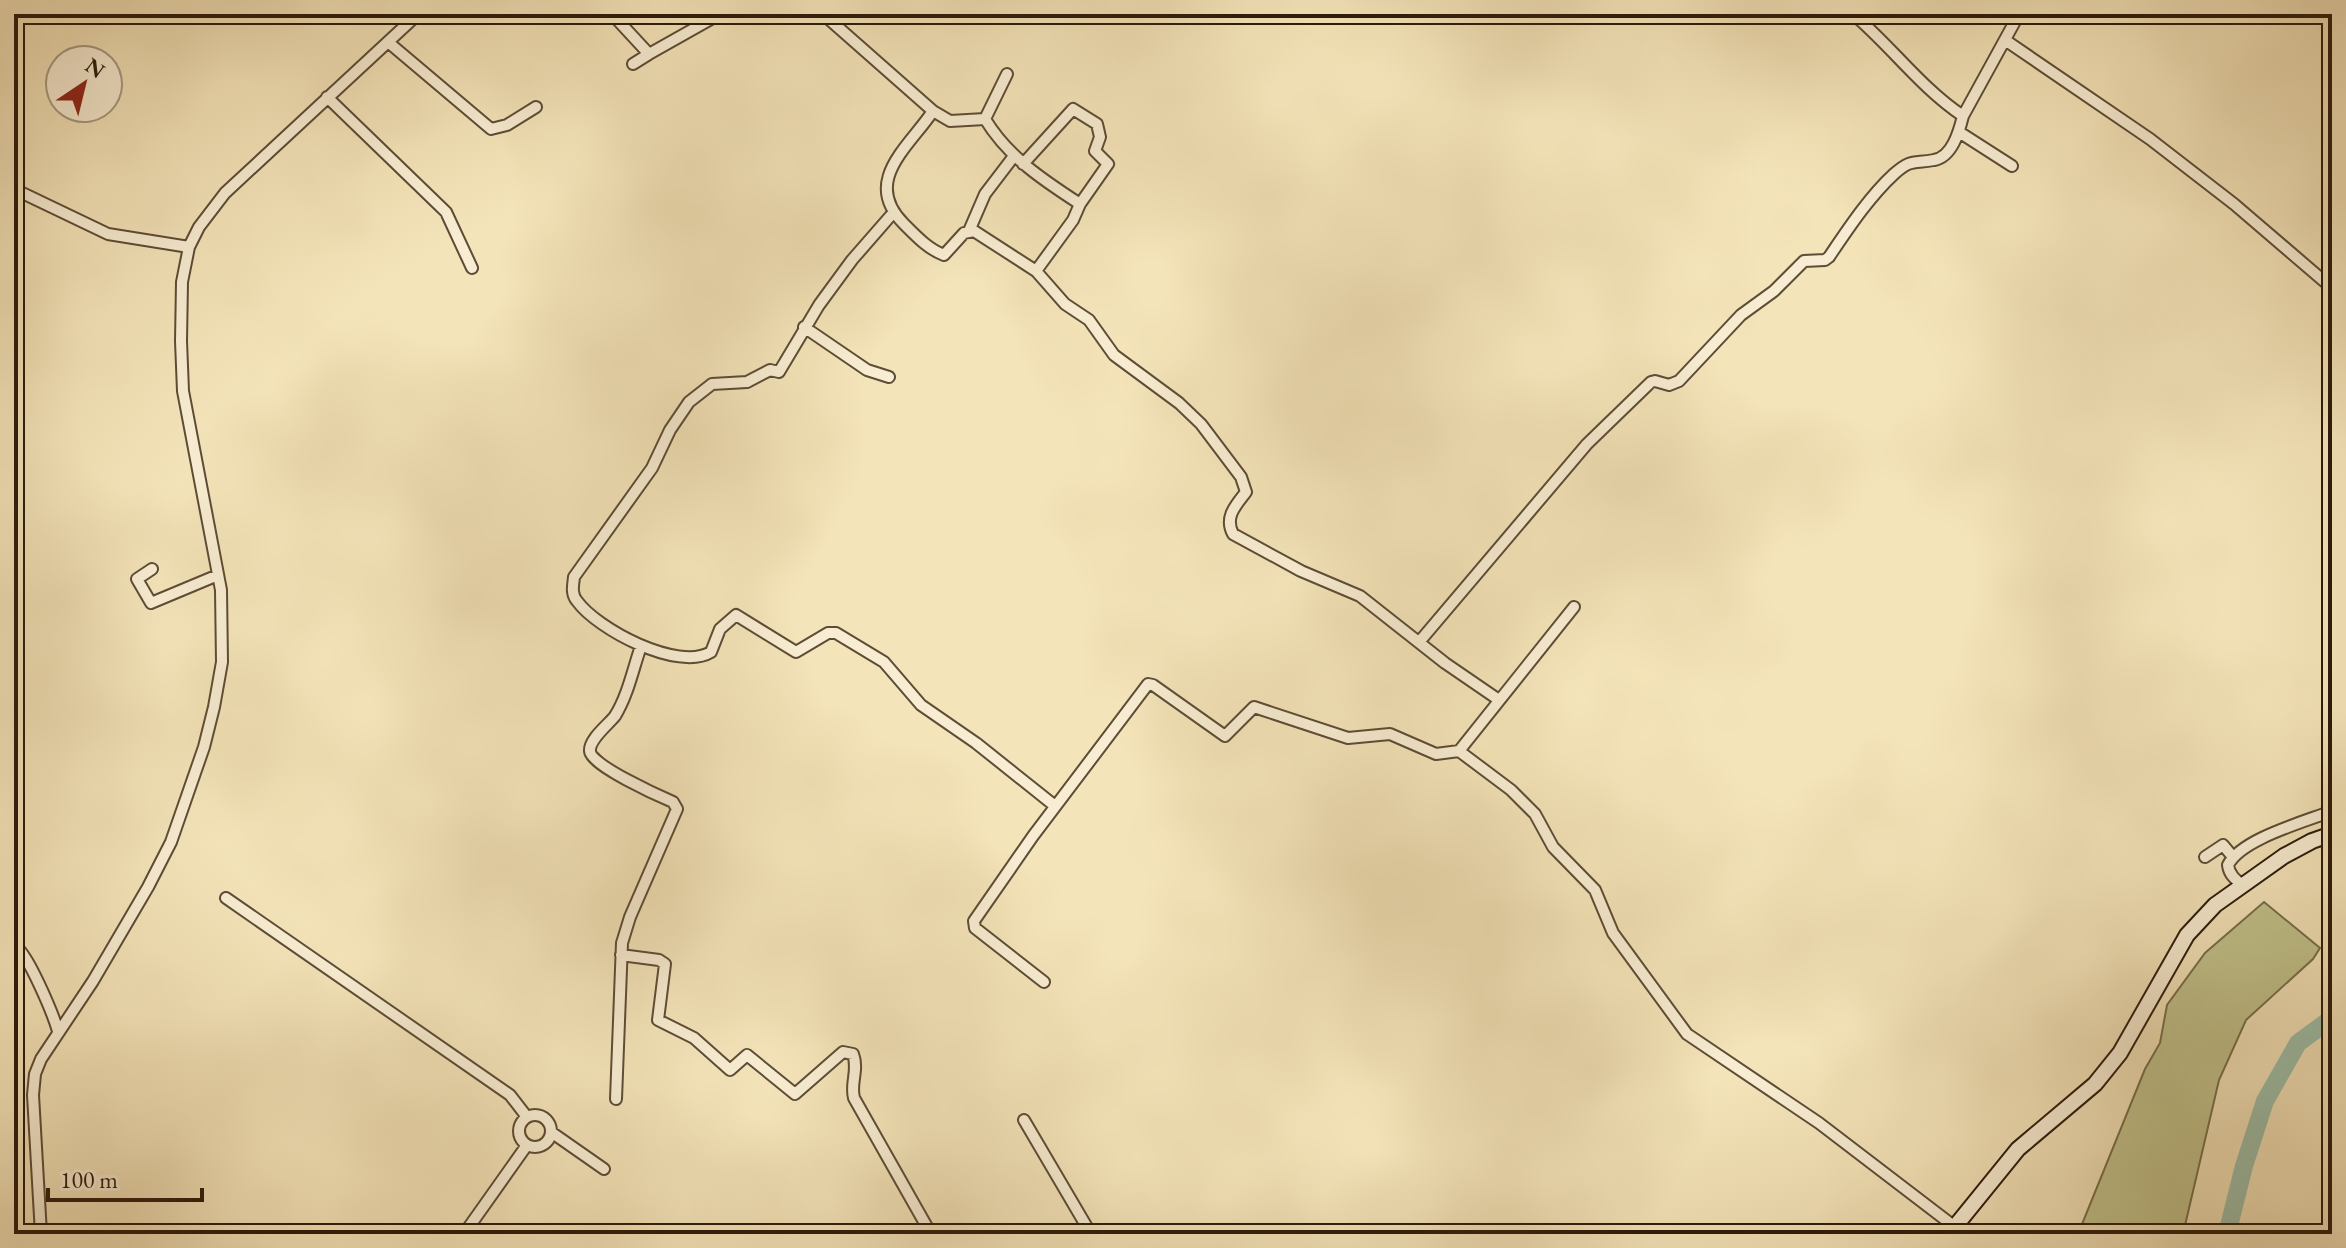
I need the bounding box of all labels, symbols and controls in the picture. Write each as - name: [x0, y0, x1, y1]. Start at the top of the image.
- north arrow: [44, 44, 124, 124]
- text: N: [80, 51, 111, 85]
- scale bar: [48, 1152, 202, 1202]
- text: 100 m: [60, 1164, 118, 1195]

